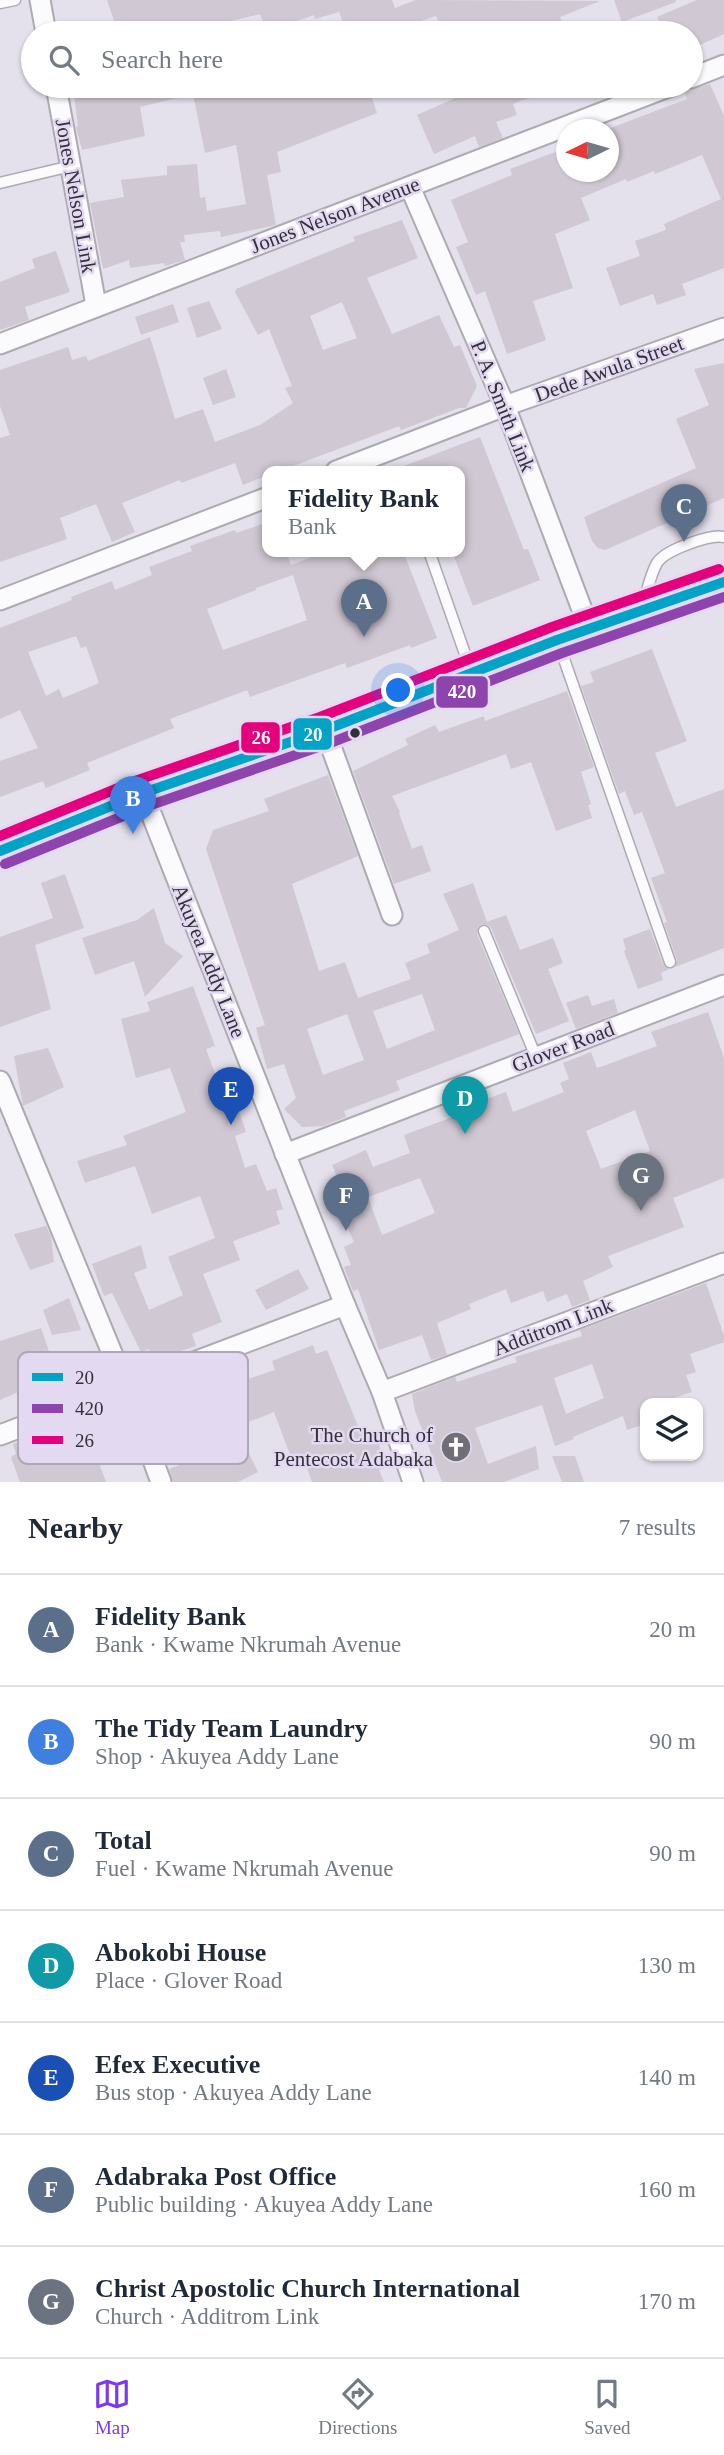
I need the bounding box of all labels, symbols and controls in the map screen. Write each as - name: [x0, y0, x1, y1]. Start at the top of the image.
- search box: [21, 21, 703, 98]
- icon: search: [45, 41, 83, 79]
- text: Search here: [101, 45, 223, 74]
- street label: Jones Nelson Link: [51, 117, 101, 276]
- north arrow: [556, 119, 619, 182]
- street label: Jones Nelson Avenue: [247, 172, 423, 258]
- street label: Dede Awula Street: [531, 331, 687, 407]
- street label: P. A. Smith Link: [466, 337, 540, 476]
- popup: [262, 466, 465, 557]
- text: Fidelity Bank: [288, 484, 439, 513]
- pin: C: [661, 484, 707, 542]
- text: Bank: [288, 514, 337, 539]
- pin: A: [341, 579, 387, 637]
- your location: [381, 673, 415, 707]
- line badge: 420: [435, 675, 489, 709]
- text: 420: [448, 681, 476, 702]
- line badge: 20: [292, 717, 333, 751]
- line badge: 26: [240, 721, 281, 754]
- text: 20: [304, 724, 323, 745]
- unlabelled marker: [348, 726, 362, 740]
- text: 26: [252, 727, 271, 748]
- pin: B: [110, 776, 156, 834]
- street label: Akuyea Addy Lane: [167, 881, 251, 1041]
- street label: Glover Road: [508, 1016, 618, 1078]
- pin: E: [208, 1067, 254, 1125]
- pin: D: [442, 1076, 488, 1134]
- pin: G: [618, 1153, 664, 1211]
- pin: F: [323, 1173, 369, 1231]
- street label: Additrom Link: [490, 1293, 617, 1361]
- legend: [18, 1352, 248, 1464]
- text: 20: [75, 1367, 94, 1388]
- text: 420: [75, 1398, 104, 1419]
- map controls: [640, 1398, 703, 1461]
- button: layers: [640, 1398, 703, 1461]
- place label: The Church of Pentecost Adabaka: [274, 1423, 434, 1471]
- text: 26: [75, 1430, 94, 1451]
- church icon: The Church of Pentecost Adabaka: [439, 1430, 473, 1464]
- text: Nearby: [28, 1511, 123, 1544]
- text: 7 results: [619, 1515, 696, 1540]
- text: Fidelity Bank: [95, 1602, 246, 1631]
- text: A: [43, 1617, 59, 1642]
- text: 20 m: [649, 1617, 696, 1642]
- text: Bank · Kwame Nkrumah Avenue: [95, 1632, 401, 1657]
- text: The Tidy Team Laundry: [95, 1714, 368, 1743]
- text: B: [43, 1729, 59, 1754]
- text: 90 m: [649, 1729, 696, 1754]
- text: Shop · Akuyea Addy Lane: [95, 1744, 339, 1769]
- text: Total: [95, 1826, 152, 1855]
- text: C: [43, 1841, 59, 1866]
- text: 90 m: [649, 1841, 696, 1866]
- text: Fuel · Kwame Nkrumah Avenue: [95, 1856, 394, 1881]
- text: Abokobi House: [95, 1938, 266, 1967]
- text: D: [43, 1953, 59, 1978]
- text: 130 m: [638, 1953, 696, 1978]
- text: Place · Glover Road: [95, 1968, 282, 1993]
- text: Efex Executive: [95, 2050, 260, 2079]
- text: E: [43, 2065, 59, 2090]
- text: 140 m: [638, 2065, 696, 2090]
- text: Bus stop · Akuyea Addy Lane: [95, 2080, 372, 2105]
- text: Adabraka Post Office: [95, 2162, 336, 2191]
- text: F: [44, 2177, 58, 2202]
- text: 160 m: [638, 2177, 696, 2202]
- text: Public building · Akuyea Addy Lane: [95, 2192, 433, 2217]
- text: Christ Apostolic Church International: [95, 2274, 520, 2303]
- text: G: [42, 2289, 60, 2314]
- text: 170 m: [638, 2289, 696, 2314]
- text: Church · Additrom Link: [95, 2304, 319, 2329]
- tab: Map: [93, 2375, 131, 2439]
- tab: Directions: [318, 2375, 397, 2439]
- tab: Saved: [584, 2375, 631, 2439]

